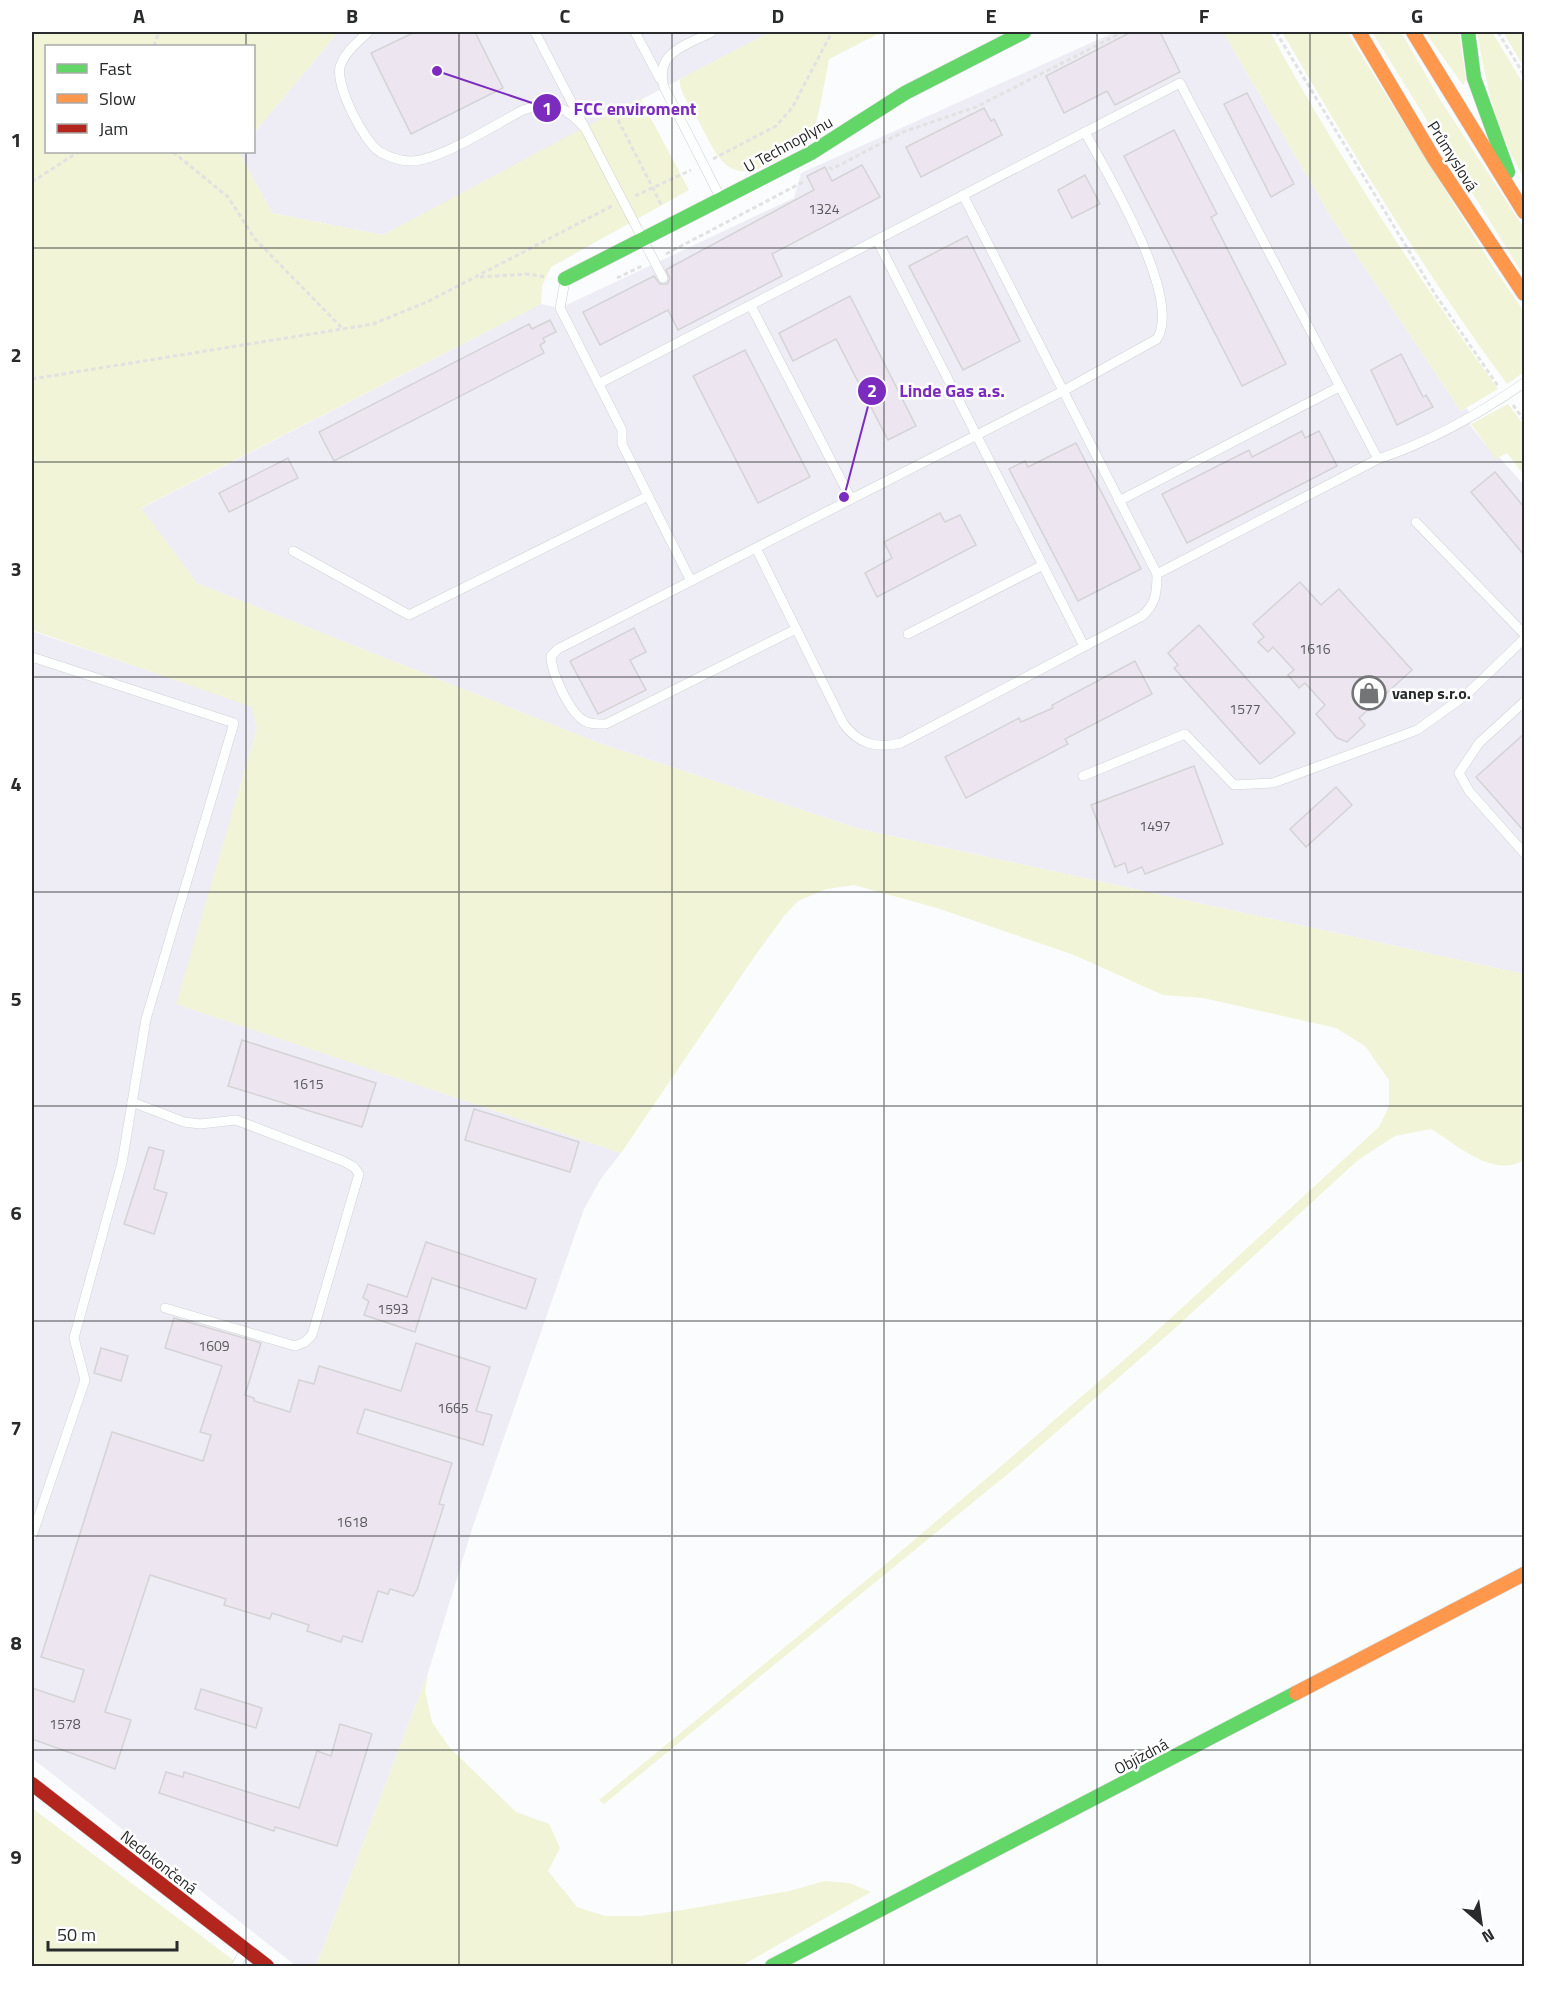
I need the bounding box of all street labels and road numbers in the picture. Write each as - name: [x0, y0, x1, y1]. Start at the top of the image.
- street label: U Technoplynu: [739, 110, 837, 178]
- street label: Průmyslová: [1422, 116, 1484, 196]
- street label: Objízdná: [1110, 1732, 1172, 1780]
- street label: Nedokončená: [115, 1824, 203, 1900]

